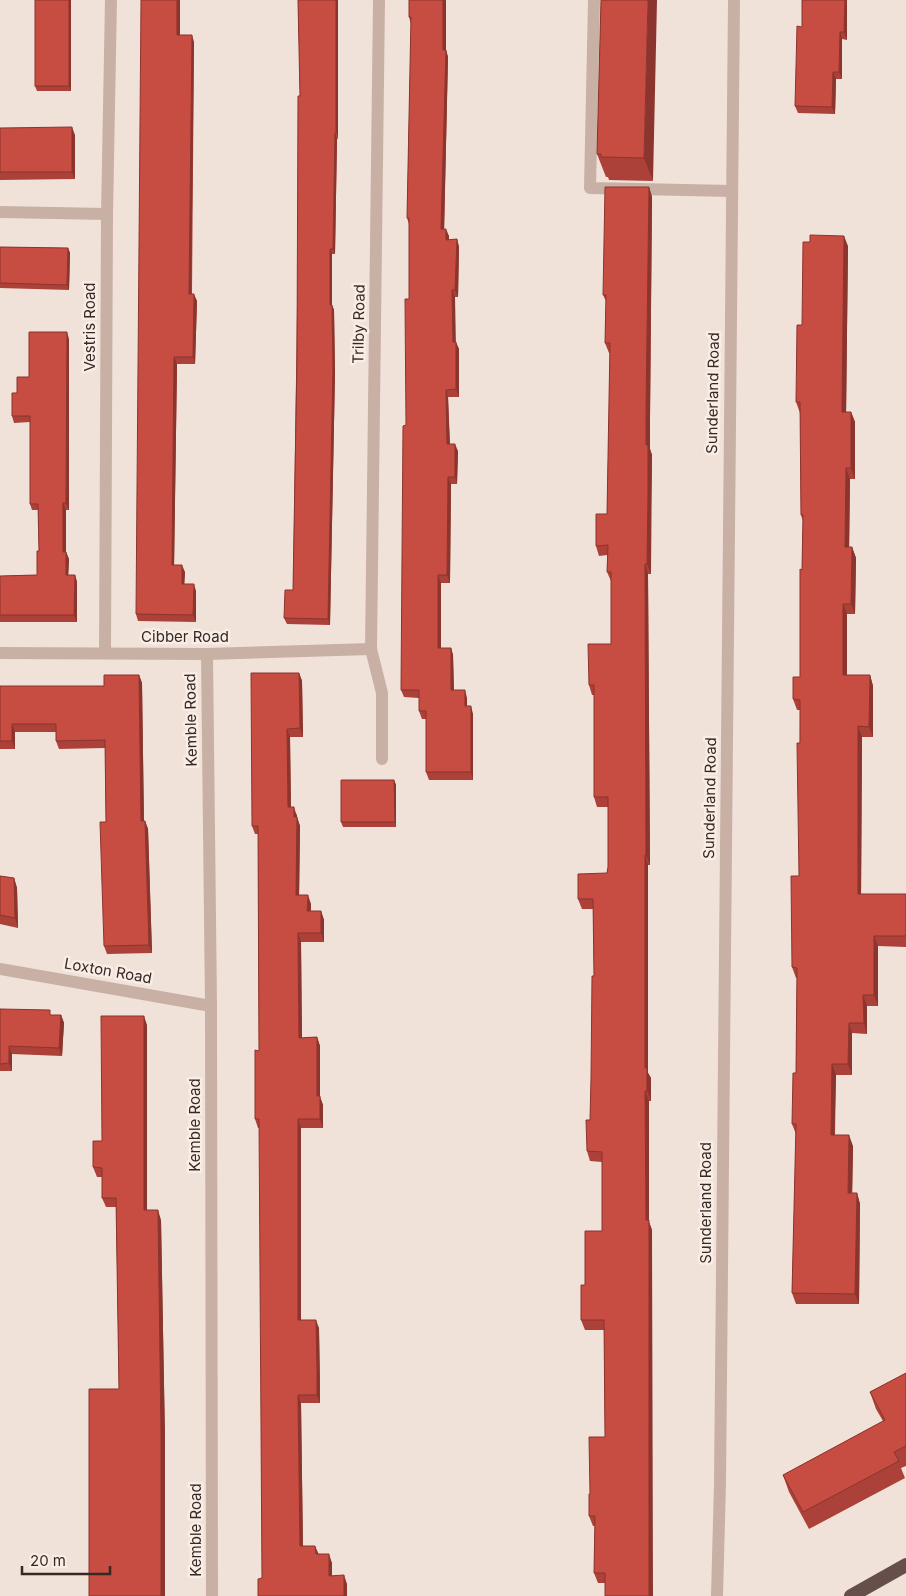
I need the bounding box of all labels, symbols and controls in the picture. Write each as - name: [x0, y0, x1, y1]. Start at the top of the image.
- street label: Vestris Road: [80, 283, 99, 372]
- street label: Trilby Road: [348, 284, 369, 364]
- street label: Sunderland Road: [702, 332, 723, 454]
- street label: Cibber Road: [141, 627, 229, 646]
- street label: Kemble Road: [180, 673, 201, 767]
- street label: Sunderland Road: [699, 737, 720, 859]
- street label: Loxton Road: [63, 953, 153, 988]
- street label: Kemble Road: [185, 1078, 204, 1172]
- street label: Sunderland Road: [696, 1142, 715, 1264]
- street label: Kemble Road: [186, 1483, 205, 1577]
- scale bar: [22, 1544, 110, 1576]
- text: 20 m: [30, 1551, 66, 1570]

